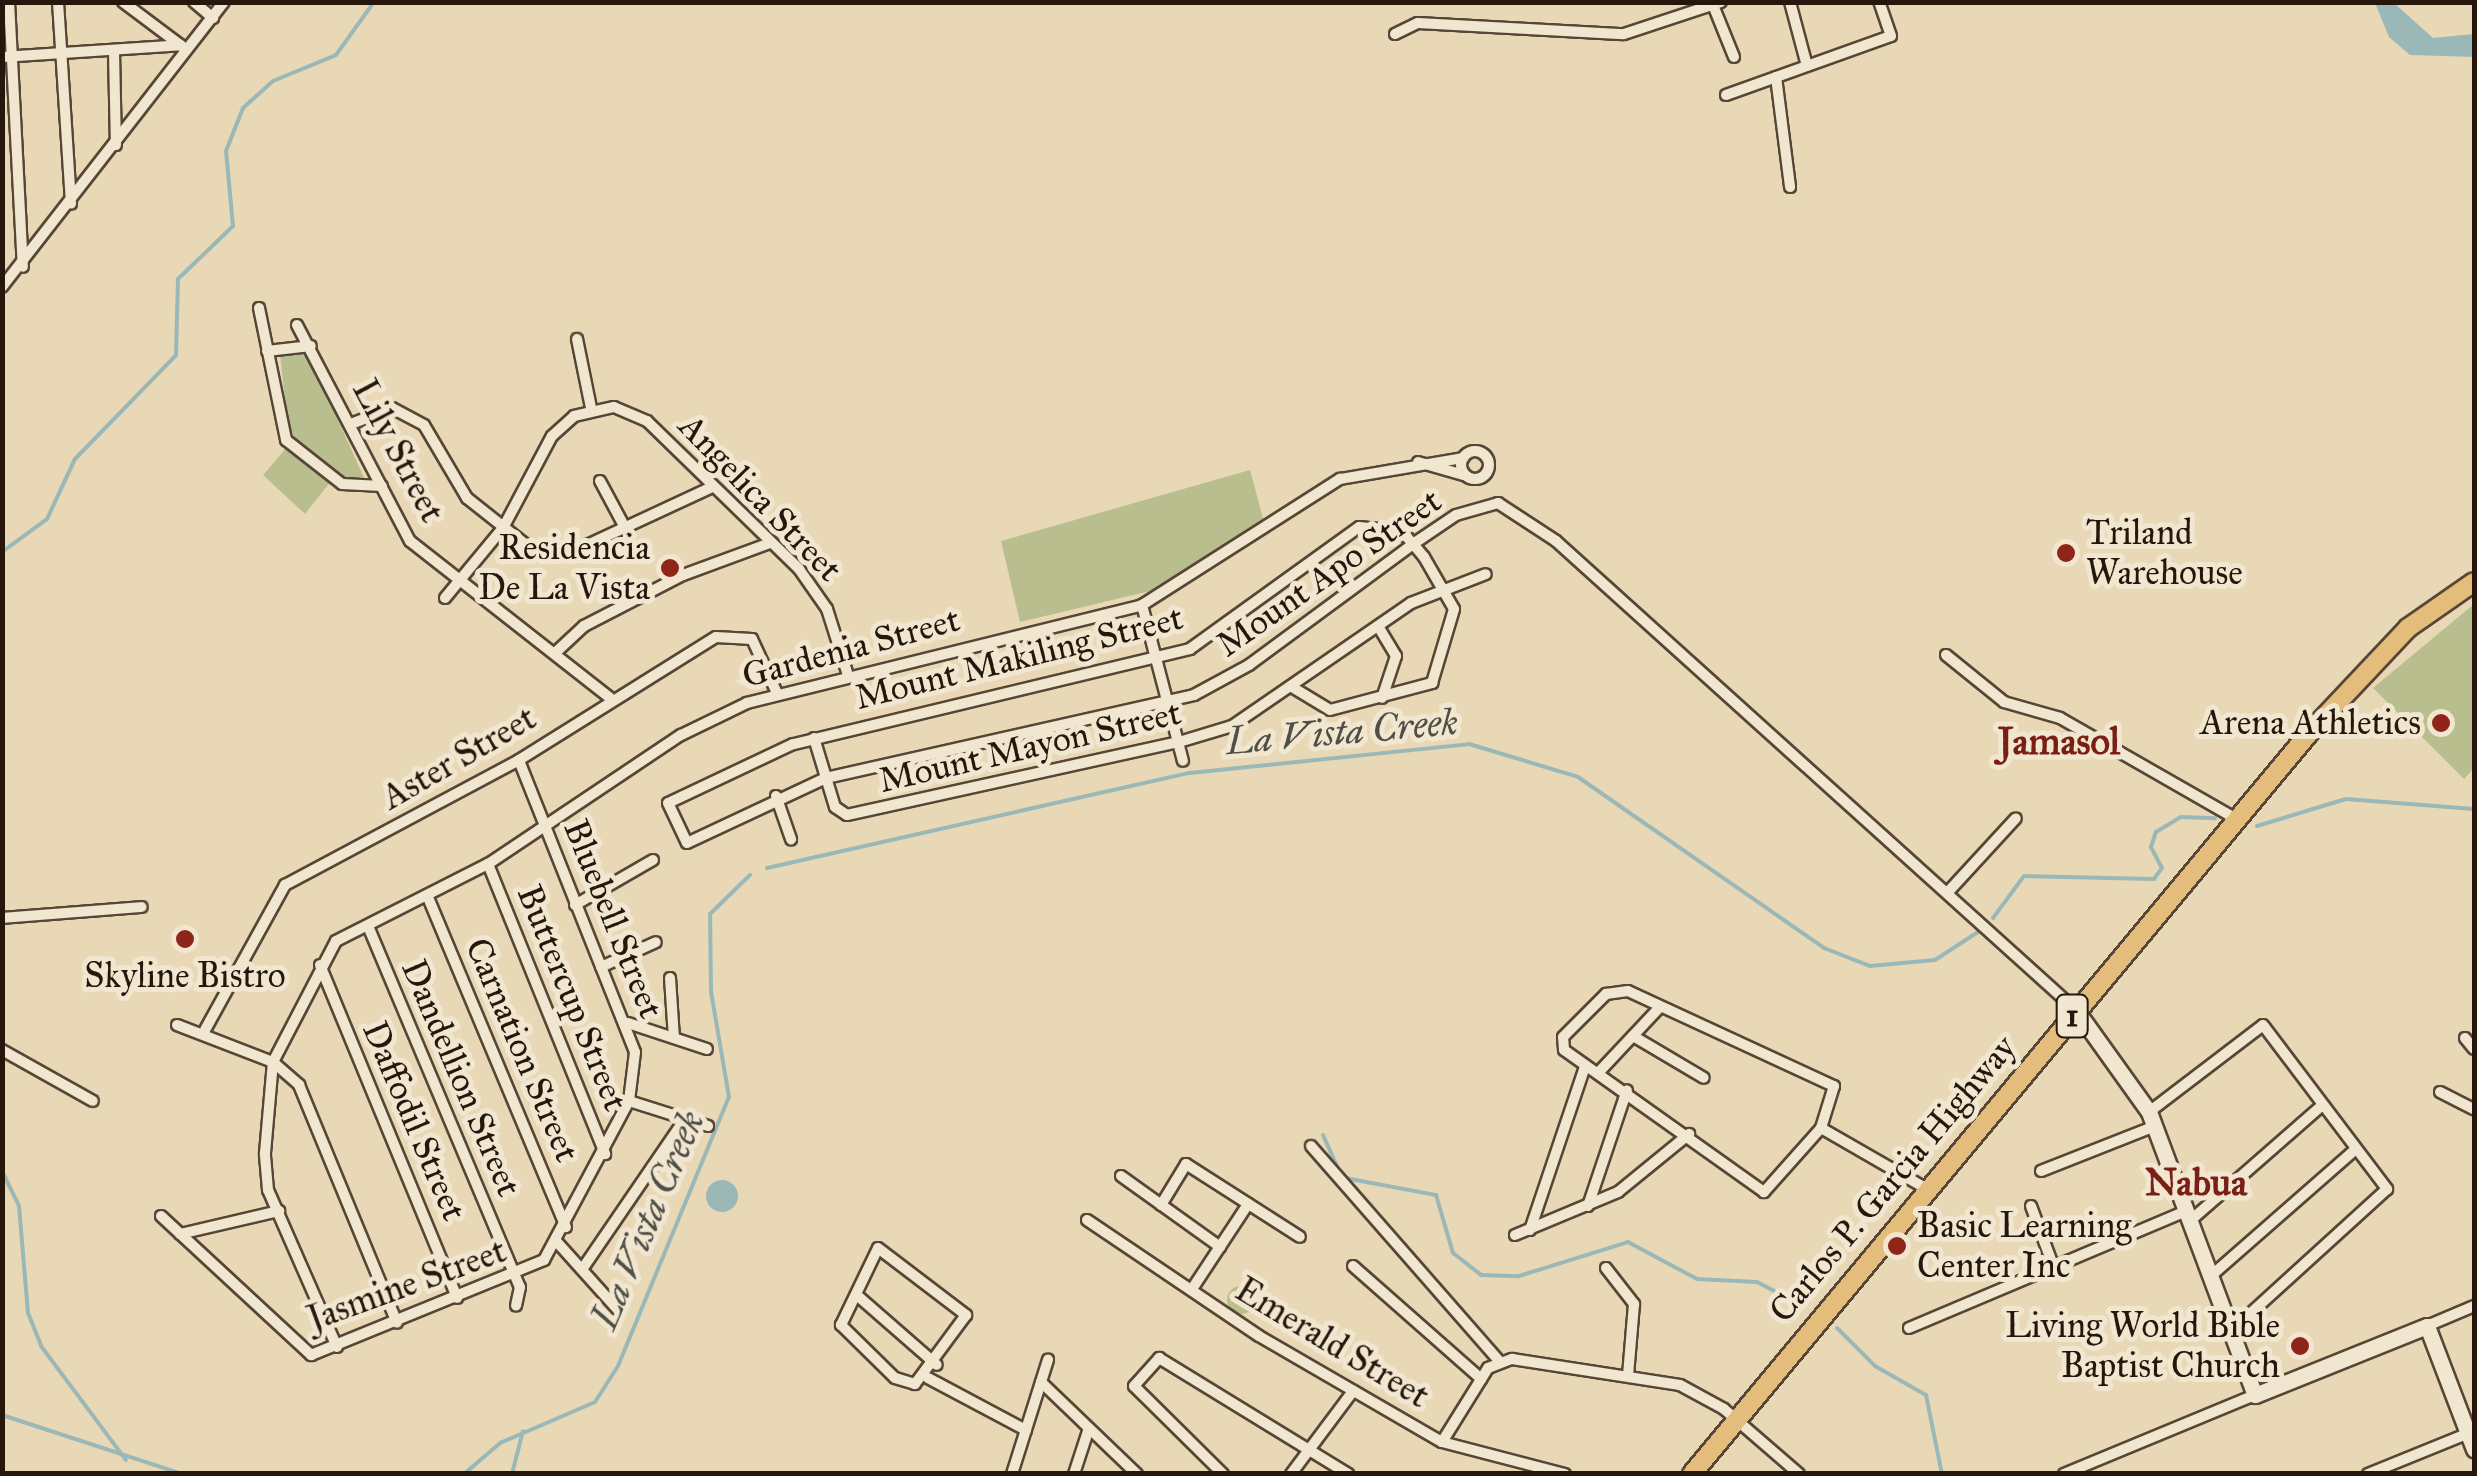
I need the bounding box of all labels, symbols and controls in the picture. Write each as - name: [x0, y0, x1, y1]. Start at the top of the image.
- street label: Lily Street: [343, 373, 453, 529]
- street label: Angelica Street: [670, 406, 850, 590]
- street label: Mount Apo Street: [1209, 480, 1449, 666]
- place label: Triland Warehouse: [2086, 512, 2243, 594]
- place label: Residencia De La Vista: [478, 527, 650, 609]
- marker: Triland Warehouse: [2055, 542, 2077, 564]
- marker: Residencia De La Vista: [659, 557, 681, 579]
- street label: Mount Makiling Street: [851, 597, 1187, 719]
- street label: Gardenia Street: [738, 599, 964, 697]
- street label: Mount Mayon Street: [875, 692, 1185, 802]
- street label: Aster Street: [374, 697, 544, 819]
- water label: La Vista Creek: [1224, 699, 1460, 765]
- place label: Arena Athletics: [2200, 702, 2421, 744]
- marker: Arena Athletics: [2430, 712, 2452, 734]
- district label: Jamasol: [1998, 719, 2120, 765]
- street label: Bluebell Street: [554, 813, 672, 1025]
- street label: Buttercup Street: [508, 879, 636, 1117]
- marker: Skyline Bistro: [174, 928, 196, 950]
- street label: Carnation Street: [456, 932, 588, 1168]
- street label: Dandellion Street: [392, 953, 530, 1203]
- place label: Skyline Bistro: [84, 955, 286, 997]
- road number: 1: [2054, 989, 2090, 1043]
- street label: Daffodil Street: [353, 1015, 475, 1227]
- street label: Carlos P. Garcia Highway: [1761, 1027, 2025, 1331]
- water label: La Vista Creek: [582, 1104, 714, 1336]
- district label: Nabua: [2145, 1160, 2247, 1206]
- place label: Basic Learning Center Inc: [1917, 1205, 2132, 1287]
- street label: Jasmine Street: [302, 1230, 512, 1340]
- marker: Basic Learning Center Inc: [1886, 1235, 1908, 1257]
- street label: Emerald Street: [1228, 1269, 1436, 1417]
- place label: Living World Bible Baptist Church: [2005, 1305, 2280, 1387]
- marker: Living World Bible Baptist Church: [2289, 1335, 2311, 1357]

